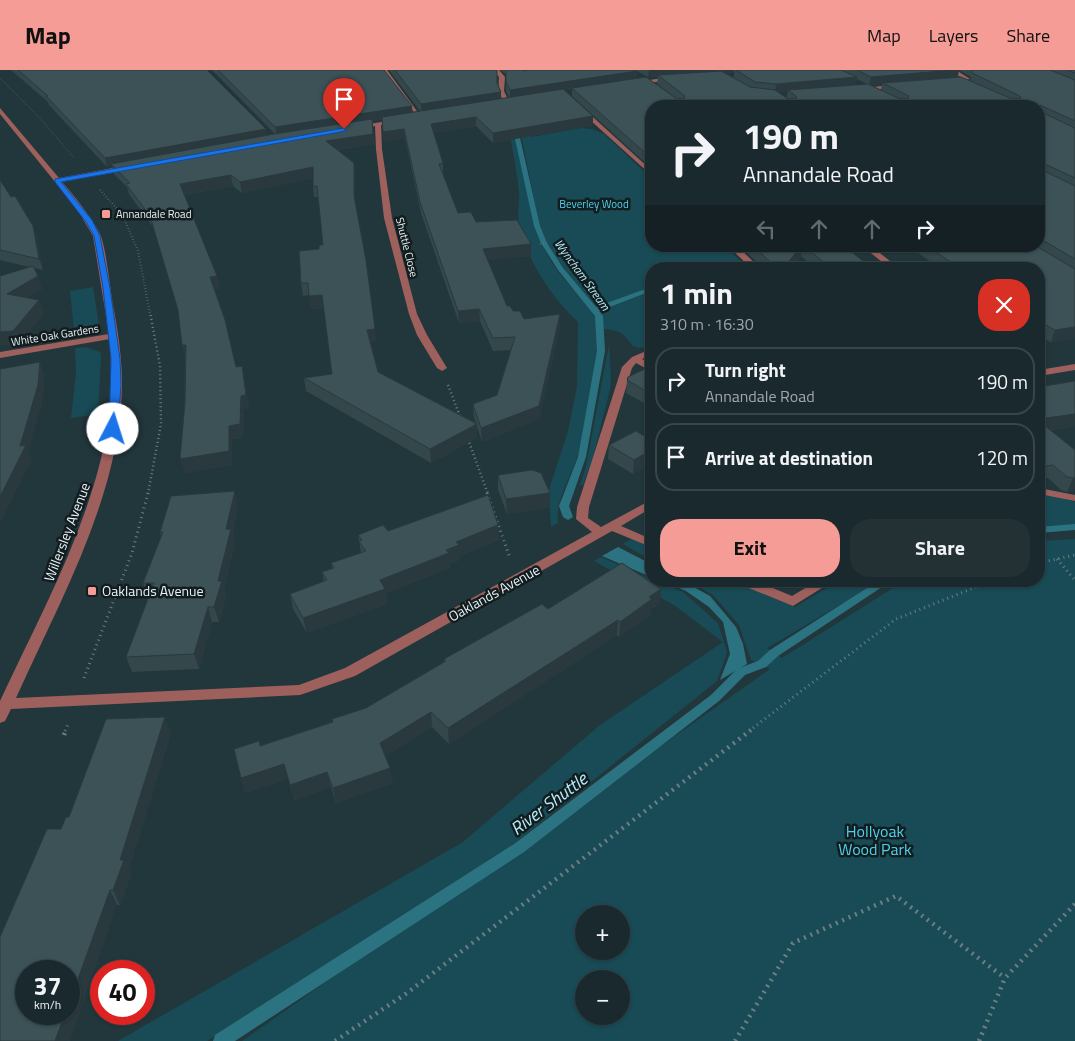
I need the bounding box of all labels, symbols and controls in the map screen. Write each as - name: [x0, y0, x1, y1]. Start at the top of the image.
- text: Map: [25, 17, 71, 53]
- text: Map: [867, 22, 901, 49]
- text: Layers: [929, 22, 978, 49]
- text: Share: [1006, 22, 1050, 49]
- pin: [323, 78, 365, 129]
- icon: arrive: [330, 85, 358, 113]
- text: 190 m: [743, 109, 839, 163]
- icon: right: [660, 120, 725, 185]
- text: Annandale Road: [743, 157, 894, 191]
- park label: Beverley Wood: [559, 196, 629, 212]
- place label: Annandale Road: [116, 206, 192, 222]
- marker: Annandale Road: [100, 208, 112, 220]
- street label: Shuttle Close: [392, 215, 422, 279]
- icon: left: [752, 215, 780, 243]
- icon: ahead: [805, 215, 833, 243]
- icon: ahead: [858, 215, 886, 243]
- icon: right: [911, 215, 939, 243]
- water label: Wyncham Stream: [550, 235, 615, 315]
- text: 1 min: [660, 270, 733, 316]
- button: close: [978, 279, 1030, 331]
- text: 310 m · 16:30: [660, 312, 754, 336]
- street label: White Oak Gardens: [10, 320, 100, 350]
- text: Turn right: [705, 355, 786, 384]
- icon: right: [662, 367, 690, 395]
- text: 190 m: [976, 367, 1028, 396]
- text: Annandale Road: [705, 384, 815, 408]
- position arrow: [86, 402, 138, 454]
- icon: arrive: [662, 443, 690, 471]
- text: Arrive at destination: [705, 443, 873, 472]
- text: 120 m: [976, 443, 1028, 472]
- street label: Willersley Avenue: [38, 479, 95, 584]
- button: Exit: [660, 519, 840, 577]
- button: Share: [850, 519, 1030, 577]
- street label: Oaklands Avenue: [444, 559, 543, 626]
- place label: Oaklands Avenue: [102, 580, 204, 601]
- marker: Oaklands Avenue: [86, 585, 98, 597]
- water label: River Shuttle: [505, 765, 594, 842]
- park label: Hollyoak Wood Park: [838, 819, 912, 861]
- map controls: [575, 905, 630, 1025]
- button: +: [575, 905, 630, 960]
- speed limit sign: 40: [90, 960, 155, 1025]
- text: 37: [33, 967, 62, 1005]
- button: −: [575, 970, 630, 1025]
- text: km/h: [34, 995, 61, 1014]

